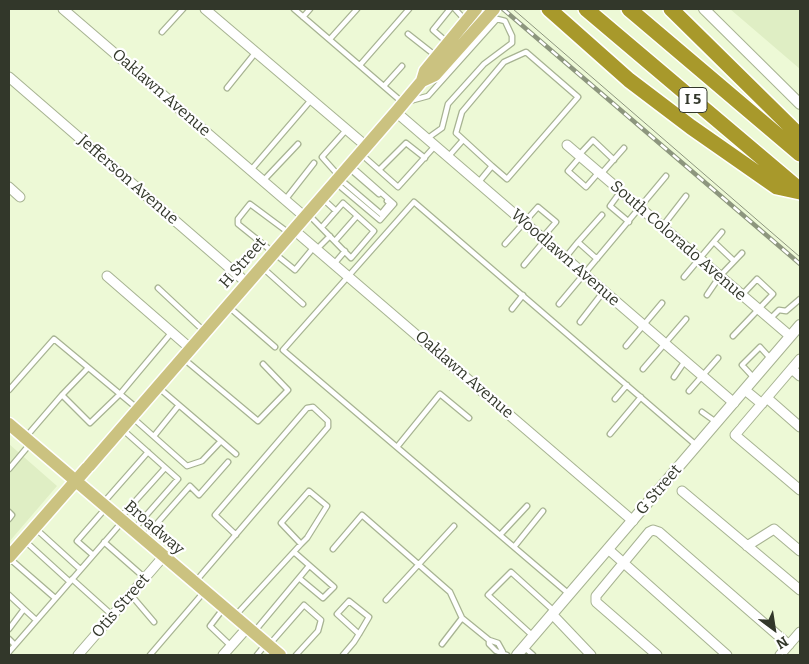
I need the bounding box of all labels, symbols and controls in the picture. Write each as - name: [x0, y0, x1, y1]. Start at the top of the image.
- street label: Oaklawn Avenue: [108, 45, 214, 141]
- road number: I 5: [679, 88, 707, 112]
- street label: Jefferson Avenue: [74, 131, 182, 229]
- street label: South Colorado Avenue: [606, 177, 750, 305]
- street label: Woodlawn Avenue: [507, 205, 623, 311]
- street label: H Street: [216, 234, 270, 292]
- street label: Oaklawn Avenue: [411, 327, 517, 423]
- street label: G Street: [632, 461, 686, 519]
- street label: Broadway: [120, 497, 188, 559]
- street label: Otis Street: [88, 570, 154, 642]
- north arrow: [749, 604, 799, 654]
- text: N: [773, 632, 791, 652]

